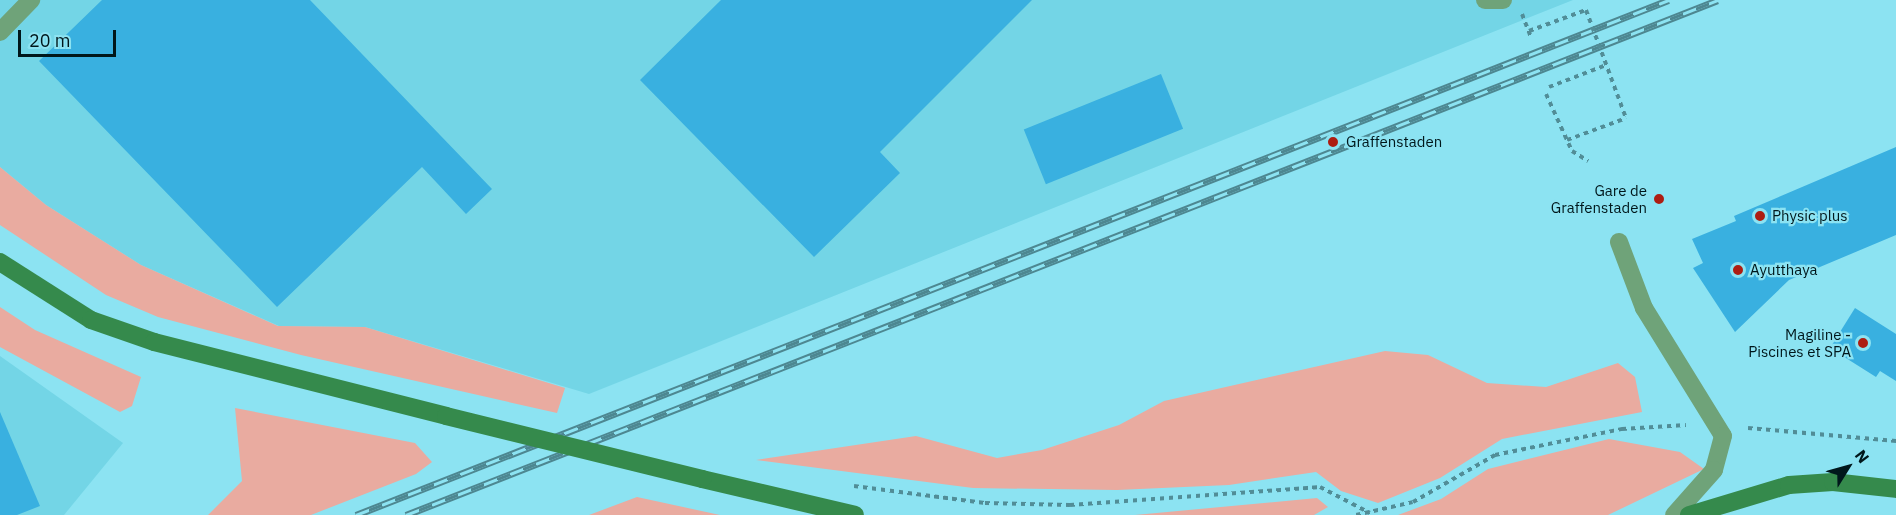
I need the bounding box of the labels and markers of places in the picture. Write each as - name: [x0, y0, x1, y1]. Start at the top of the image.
- marker: Graffenstaden: [1324, 133, 1342, 151]
- place label: Graffenstaden: [1346, 133, 1442, 151]
- place label: Gare de Graffenstaden: [1551, 181, 1647, 216]
- marker: Gare de Graffenstaden: [1652, 192, 1666, 206]
- place label: Physic plus: [1772, 207, 1848, 225]
- marker: Physic plus: [1753, 209, 1767, 223]
- place label: Ayutthaya: [1750, 261, 1818, 279]
- marker: Ayutthaya: [1731, 263, 1745, 277]
- place label: Magiline - Piscines et SPA: [1748, 325, 1851, 360]
- marker: Magiline - Piscines et SPA: [1856, 336, 1870, 350]

